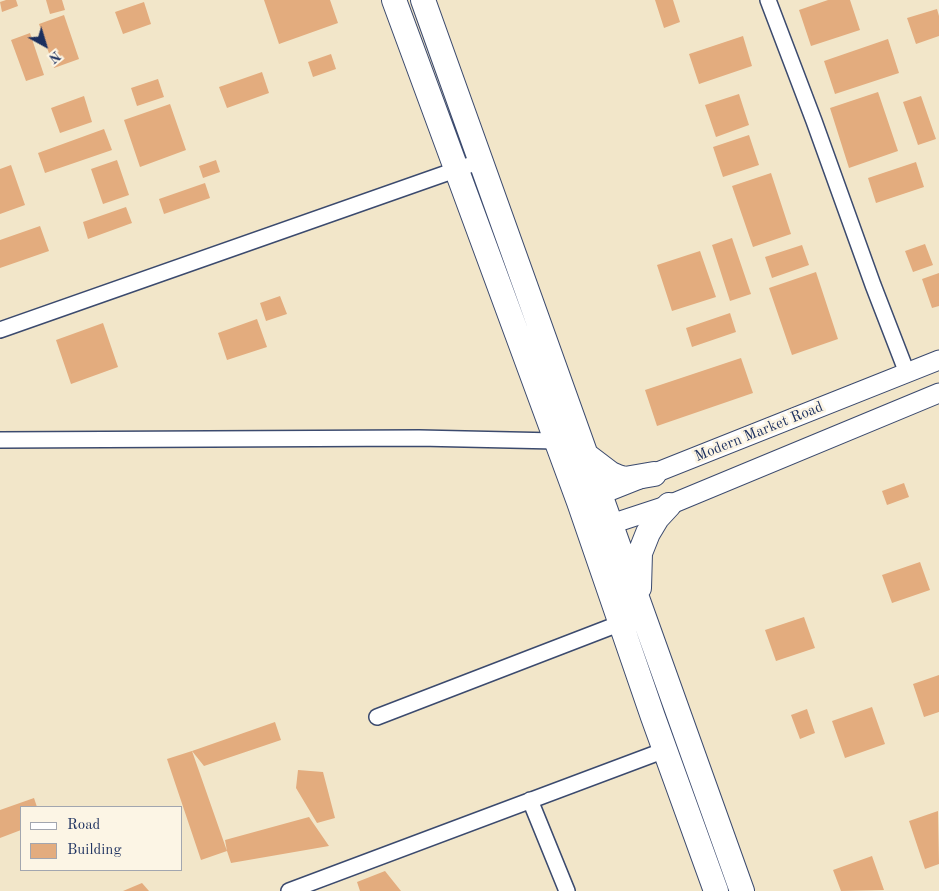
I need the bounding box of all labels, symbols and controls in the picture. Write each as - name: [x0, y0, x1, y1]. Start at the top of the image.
- north arrow: [20, 20, 70, 70]
- text: N: [46, 48, 63, 65]
- street label: Modern Market Road: [692, 398, 826, 466]
- legend: [20, 806, 182, 871]
- text: Road: [67, 818, 100, 833]
- text: Building: [67, 843, 122, 858]

